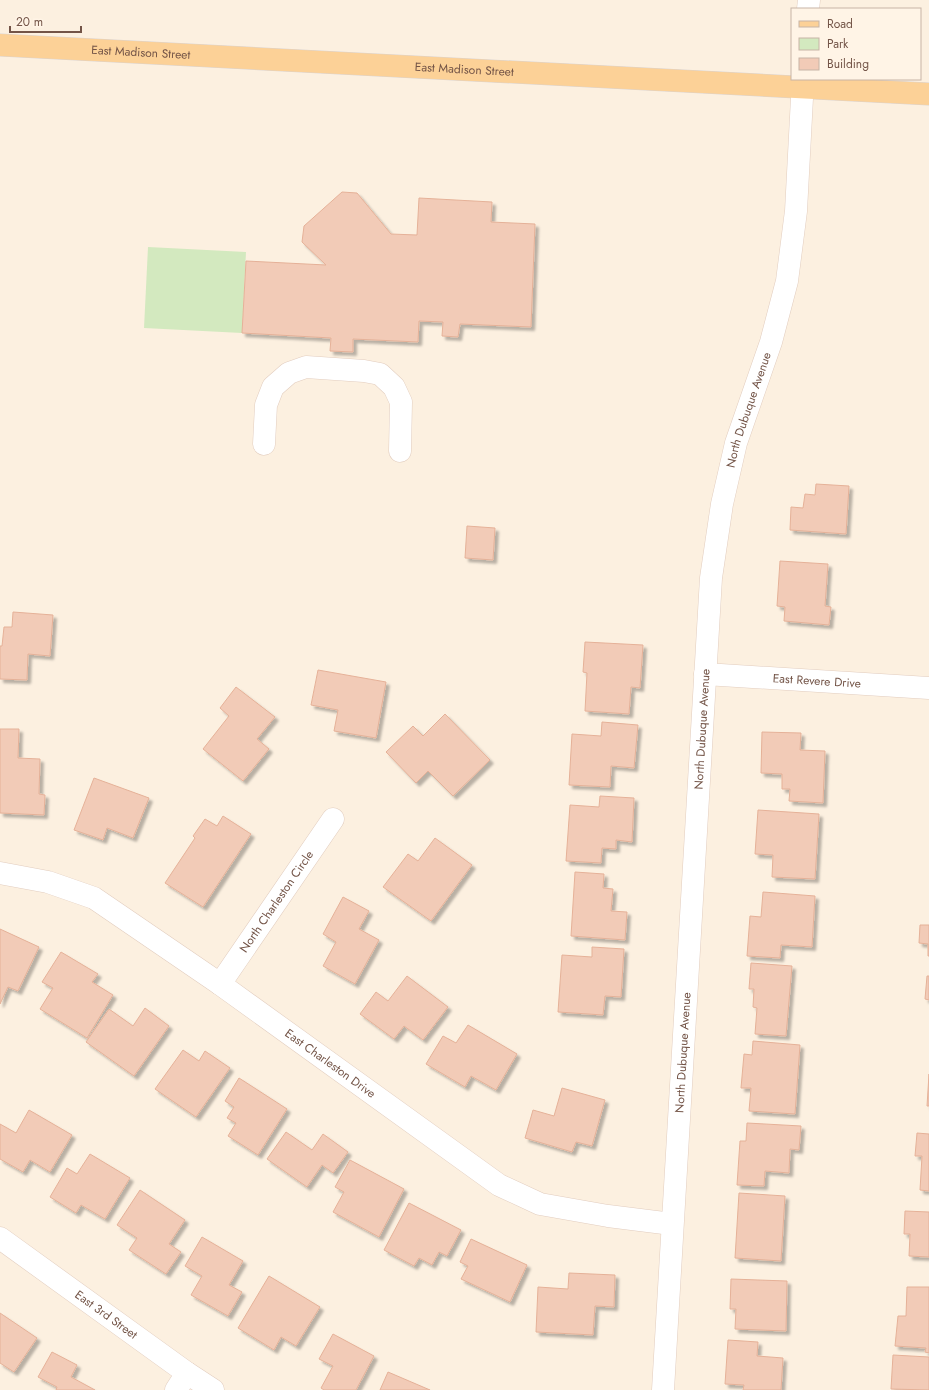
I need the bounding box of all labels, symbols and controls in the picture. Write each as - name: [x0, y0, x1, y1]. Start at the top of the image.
- scale bar: [10, 8, 81, 34]
- legend: [791, 8, 921, 80]
- text: 20 m: [16, 13, 43, 31]
- text: Road: [827, 15, 853, 33]
- text: Park: [827, 35, 849, 53]
- street label: East Madison Street: [91, 41, 191, 64]
- text: Building: [827, 55, 869, 73]
- street label: East Madison Street: [414, 58, 514, 81]
- street label: North Dubuque Avenue: [722, 350, 776, 470]
- street label: North Dubuque Avenue: [690, 668, 715, 790]
- street label: East Revere Drive: [772, 669, 861, 693]
- street label: North Charleston Circle: [235, 847, 318, 956]
- street label: North Dubuque Avenue: [670, 992, 695, 1113]
- street label: East Charleston Drive: [281, 1025, 379, 1102]
- street label: East 3rd Street: [71, 1286, 141, 1344]

